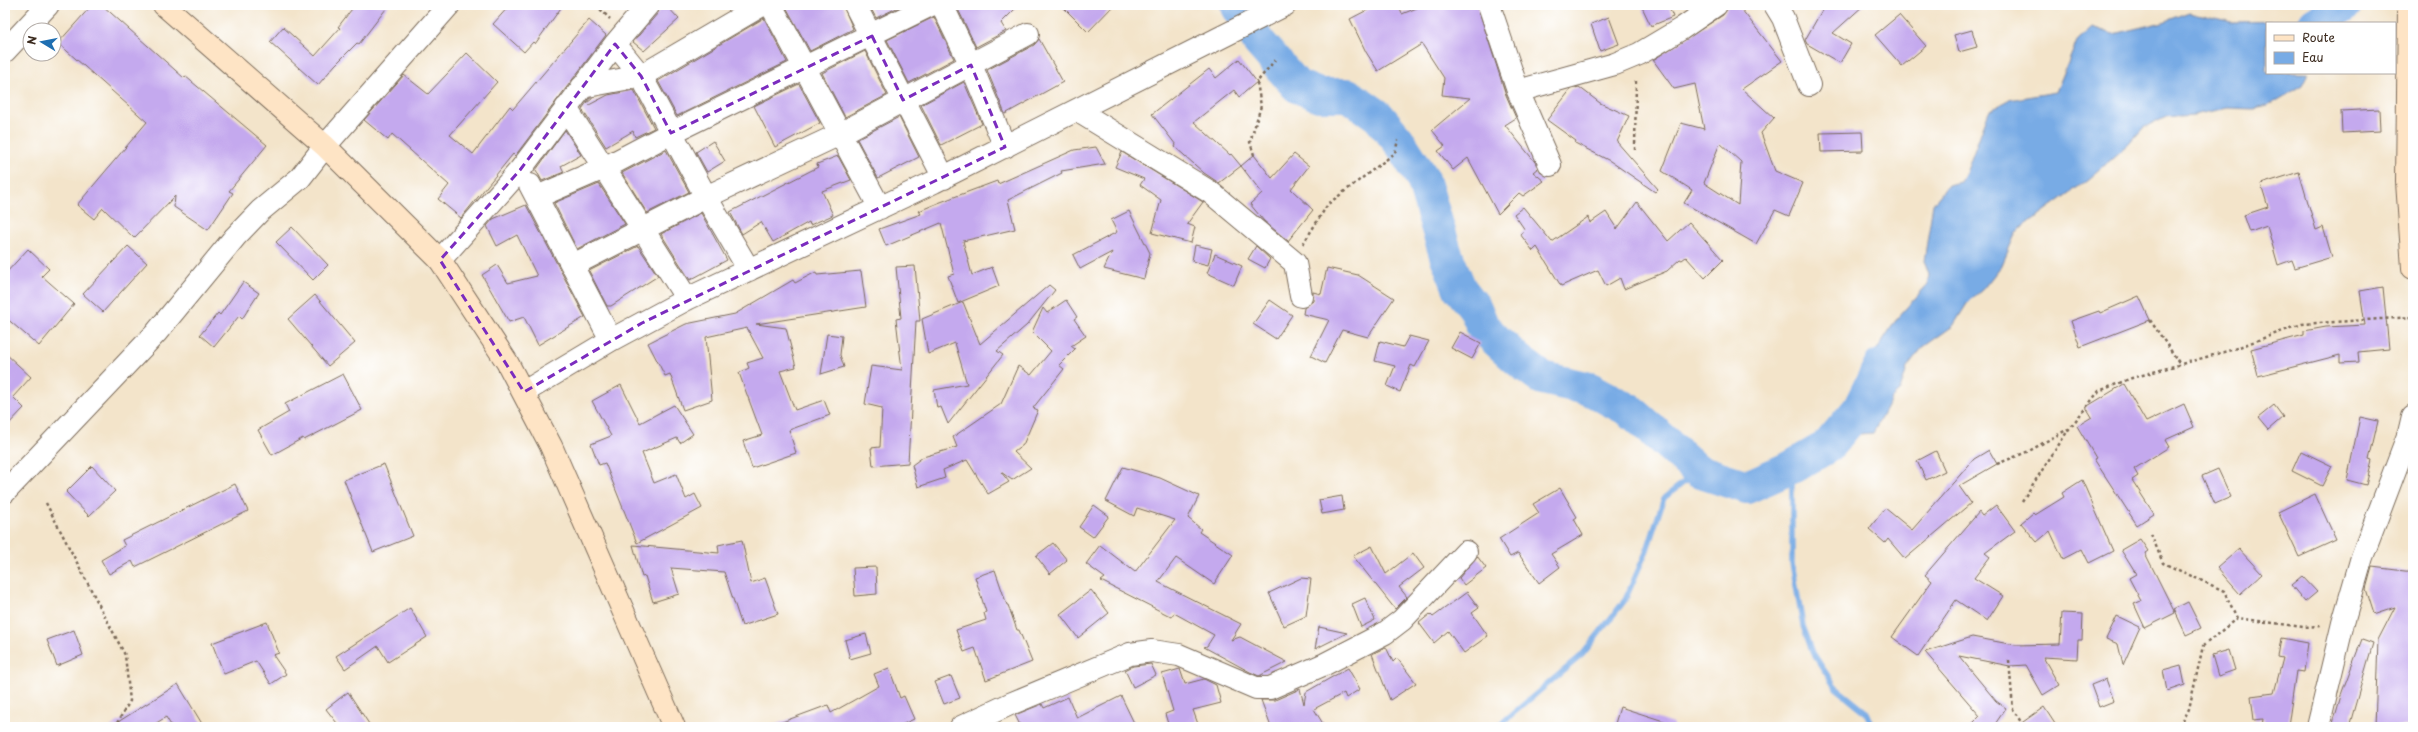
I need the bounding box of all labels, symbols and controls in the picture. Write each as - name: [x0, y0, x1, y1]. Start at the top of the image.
- north arrow: [22, 22, 62, 62]
- legend: [2266, 22, 2396, 74]
- text: Route: [2302, 28, 2335, 46]
- text: N: [23, 34, 41, 46]
- text: Eau: [2302, 48, 2324, 66]

